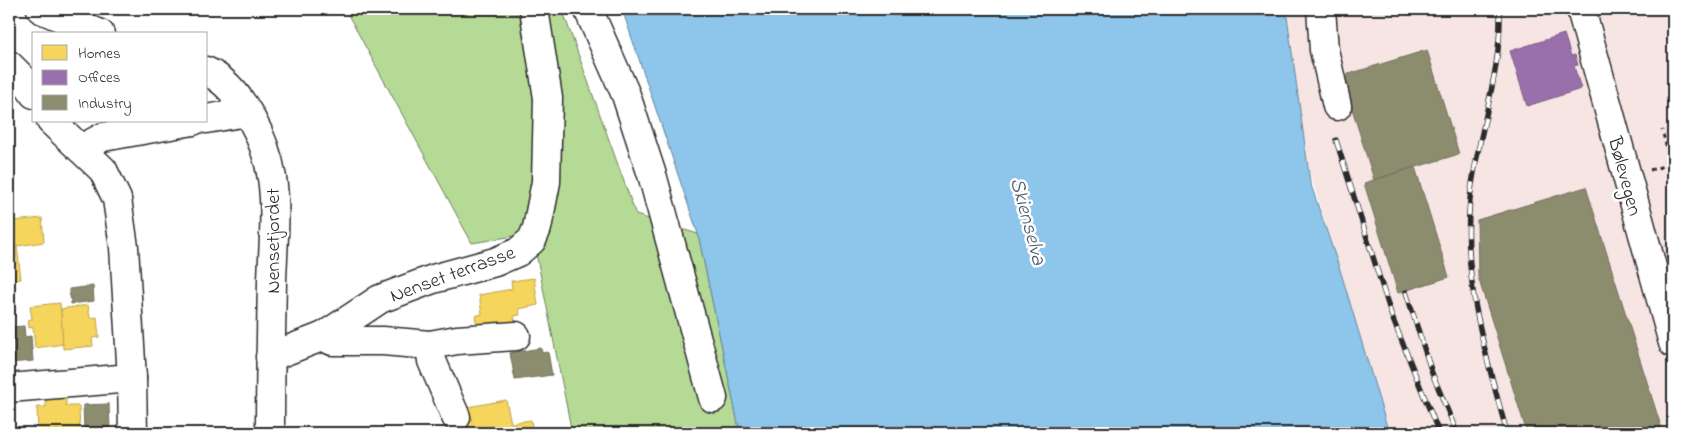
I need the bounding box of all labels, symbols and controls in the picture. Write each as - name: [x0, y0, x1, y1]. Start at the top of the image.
- legend: [32, 32, 208, 122]
- text: Homes: [78, 43, 121, 65]
- text: Offices: [78, 67, 120, 89]
- text: Industry: [78, 93, 132, 116]
- street label: Bølevegen: [1598, 133, 1648, 220]
- water label: Skienselva: [1001, 175, 1053, 269]
- street label: Nensetjordet: [260, 188, 289, 294]
- street label: Nenset terrasse: [386, 239, 520, 311]

